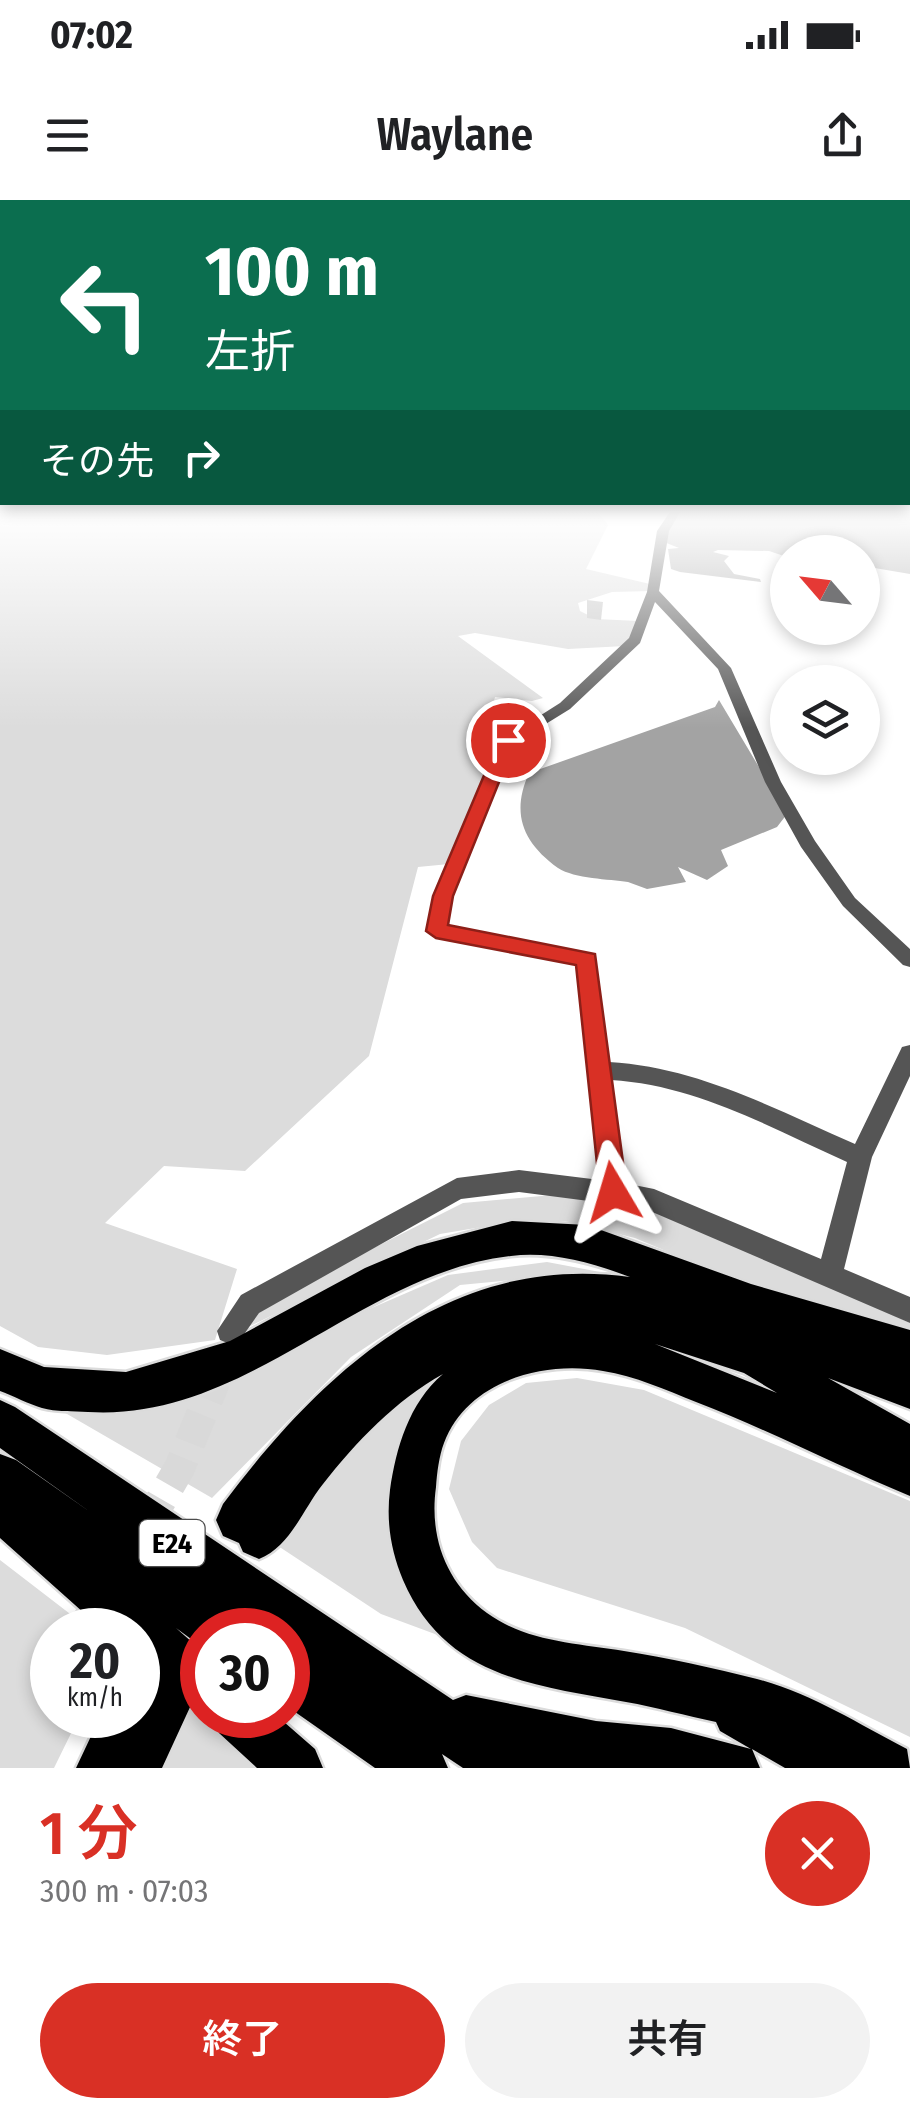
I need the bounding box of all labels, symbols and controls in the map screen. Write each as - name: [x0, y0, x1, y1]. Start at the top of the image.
- text: 07:02: [50, 12, 133, 58]
- icon: menu: [40, 108, 95, 163]
- text: Waylane: [377, 108, 533, 162]
- icon: share: [815, 108, 870, 163]
- text: 100 m: [205, 230, 379, 314]
- icon: left: [40, 240, 170, 370]
- text: 左折: [205, 325, 295, 379]
- icon: right: [174, 430, 229, 485]
- text: その先: [40, 438, 154, 484]
- north arrow: [770, 535, 880, 645]
- map controls: [770, 535, 880, 775]
- button: layers: [770, 665, 880, 775]
- pin: [466, 698, 551, 783]
- icon: arrive: [481, 713, 536, 768]
- position arrow: [561, 1140, 665, 1244]
- road number: E24: [140, 1520, 204, 1566]
- speed limit sign: 30: [180, 1608, 310, 1738]
- text: 20: [70, 1631, 120, 1691]
- text: km/h: [67, 1683, 123, 1713]
- text: 1 分: [40, 1798, 138, 1870]
- button: close: [765, 1801, 870, 1906]
- text: 300 m · 07:03: [40, 1872, 208, 1910]
- button: 終了: [40, 1983, 445, 2098]
- button: 共有: [465, 1983, 870, 2098]

